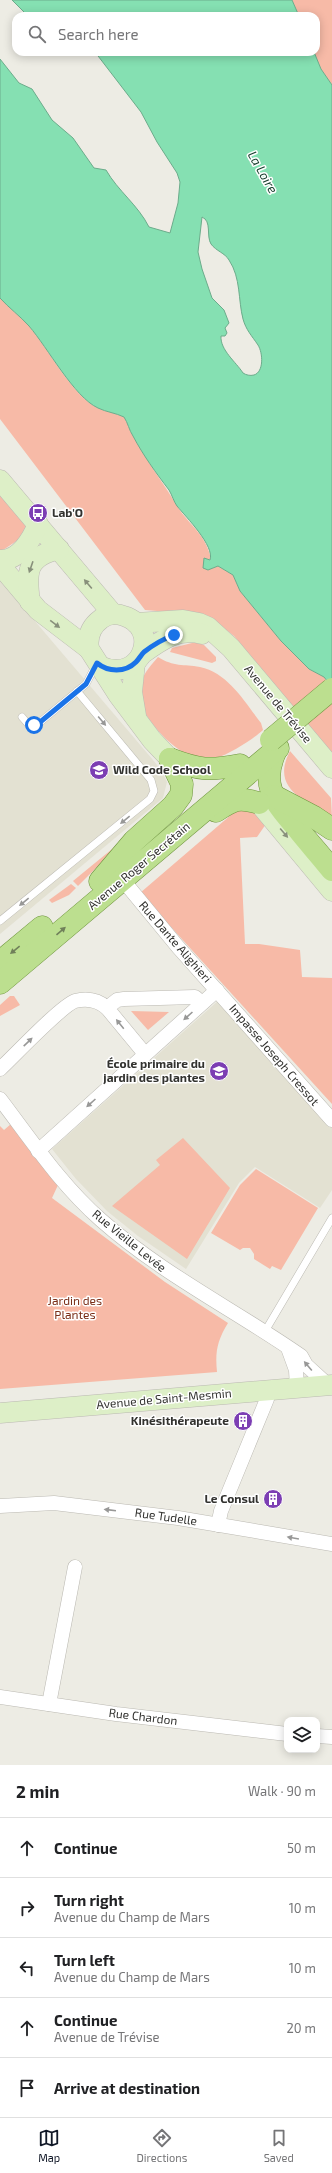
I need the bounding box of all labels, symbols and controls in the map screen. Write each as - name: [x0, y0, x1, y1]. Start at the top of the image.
- search box: [12, 12, 320, 56]
- icon: search: [26, 23, 48, 45]
- text: Search here: [58, 25, 139, 43]
- water label: La Loire: [245, 148, 281, 196]
- bus stop icon: Lab'O: [27, 502, 49, 524]
- place label: Lab'O: [52, 505, 83, 519]
- one-way arrow: [28, 562, 34, 574]
- one-way arrow: [83, 579, 92, 590]
- one-way arrow: [50, 619, 61, 628]
- route end: [165, 626, 183, 644]
- street label: Avenue de Trévise: [242, 662, 315, 745]
- route start: [25, 716, 43, 734]
- one-way arrow: [98, 716, 107, 726]
- school or university icon: Wild Code School: [88, 759, 110, 781]
- place label: Wild Code School: [113, 762, 211, 776]
- one-way arrow: [119, 815, 130, 824]
- street label: Avenue Roger Secrétain: [85, 819, 192, 912]
- one-way arrow: [280, 828, 289, 839]
- one-way arrow: [18, 897, 29, 906]
- street label: Rue Dante Alighieri: [137, 898, 215, 985]
- one-way arrow: [56, 926, 67, 935]
- one-way arrow: [10, 945, 21, 954]
- street label: Impasse Joseph Cressot: [227, 1001, 323, 1108]
- one-way arrow: [183, 1011, 193, 1020]
- one-way arrow: [116, 1018, 125, 1029]
- one-way arrow: [23, 1038, 33, 1047]
- place label: École primaire du jardin des plantes: [103, 1056, 205, 1085]
- school or university icon: École primaire du jardin des plantes: [208, 1060, 230, 1082]
- one-way arrow: [86, 1098, 97, 1107]
- street label: Rue Vieille Levée: [90, 1206, 169, 1274]
- park label: Jardin des Plantes: [48, 1293, 102, 1321]
- one-way arrow: [303, 1361, 312, 1371]
- street label: Avenue de Saint-Mesmin: [96, 1385, 232, 1411]
- building icon: Kinésithérapeute: [232, 1410, 254, 1432]
- place label: Kinésithérapeute: [131, 1413, 229, 1427]
- building icon: Le Consul: [262, 1488, 284, 1510]
- place label: Le Consul: [204, 1491, 259, 1505]
- street label: Rue Tudelle: [134, 1505, 198, 1527]
- one-way arrow: [104, 1507, 116, 1513]
- one-way arrow: [287, 1535, 300, 1541]
- street label: Rue Chardon: [108, 1705, 178, 1727]
- map controls: [284, 1717, 320, 1753]
- button: layers: [284, 1717, 320, 1753]
- text: 2 min: [16, 1781, 59, 1801]
- text: Walk · 90 m: [248, 1783, 316, 1799]
- icon: ahead: [16, 1837, 38, 1859]
- text: Continue: [54, 1839, 117, 1857]
- text: 50 m: [287, 1840, 316, 1856]
- text: Turn right: [54, 1891, 124, 1909]
- icon: right: [16, 1897, 38, 1919]
- text: 10 m: [289, 1900, 316, 1916]
- text: Avenue du Champ de Mars: [54, 1909, 210, 1925]
- text: Turn left: [54, 1951, 115, 1969]
- icon: left: [16, 1957, 38, 1979]
- text: 10 m: [289, 1960, 316, 1976]
- text: Avenue du Champ de Mars: [54, 1969, 210, 1985]
- text: Continue: [54, 2011, 117, 2029]
- icon: ahead: [16, 2017, 38, 2039]
- text: 20 m: [287, 2020, 316, 2036]
- text: Avenue de Trévise: [54, 2029, 160, 2045]
- icon: arrive: [16, 2077, 38, 2099]
- text: Arrive at destination: [54, 2079, 200, 2097]
- tab: Map: [38, 2127, 60, 2164]
- tab: Directions: [137, 2127, 187, 2164]
- tab: Saved: [264, 2127, 294, 2164]

